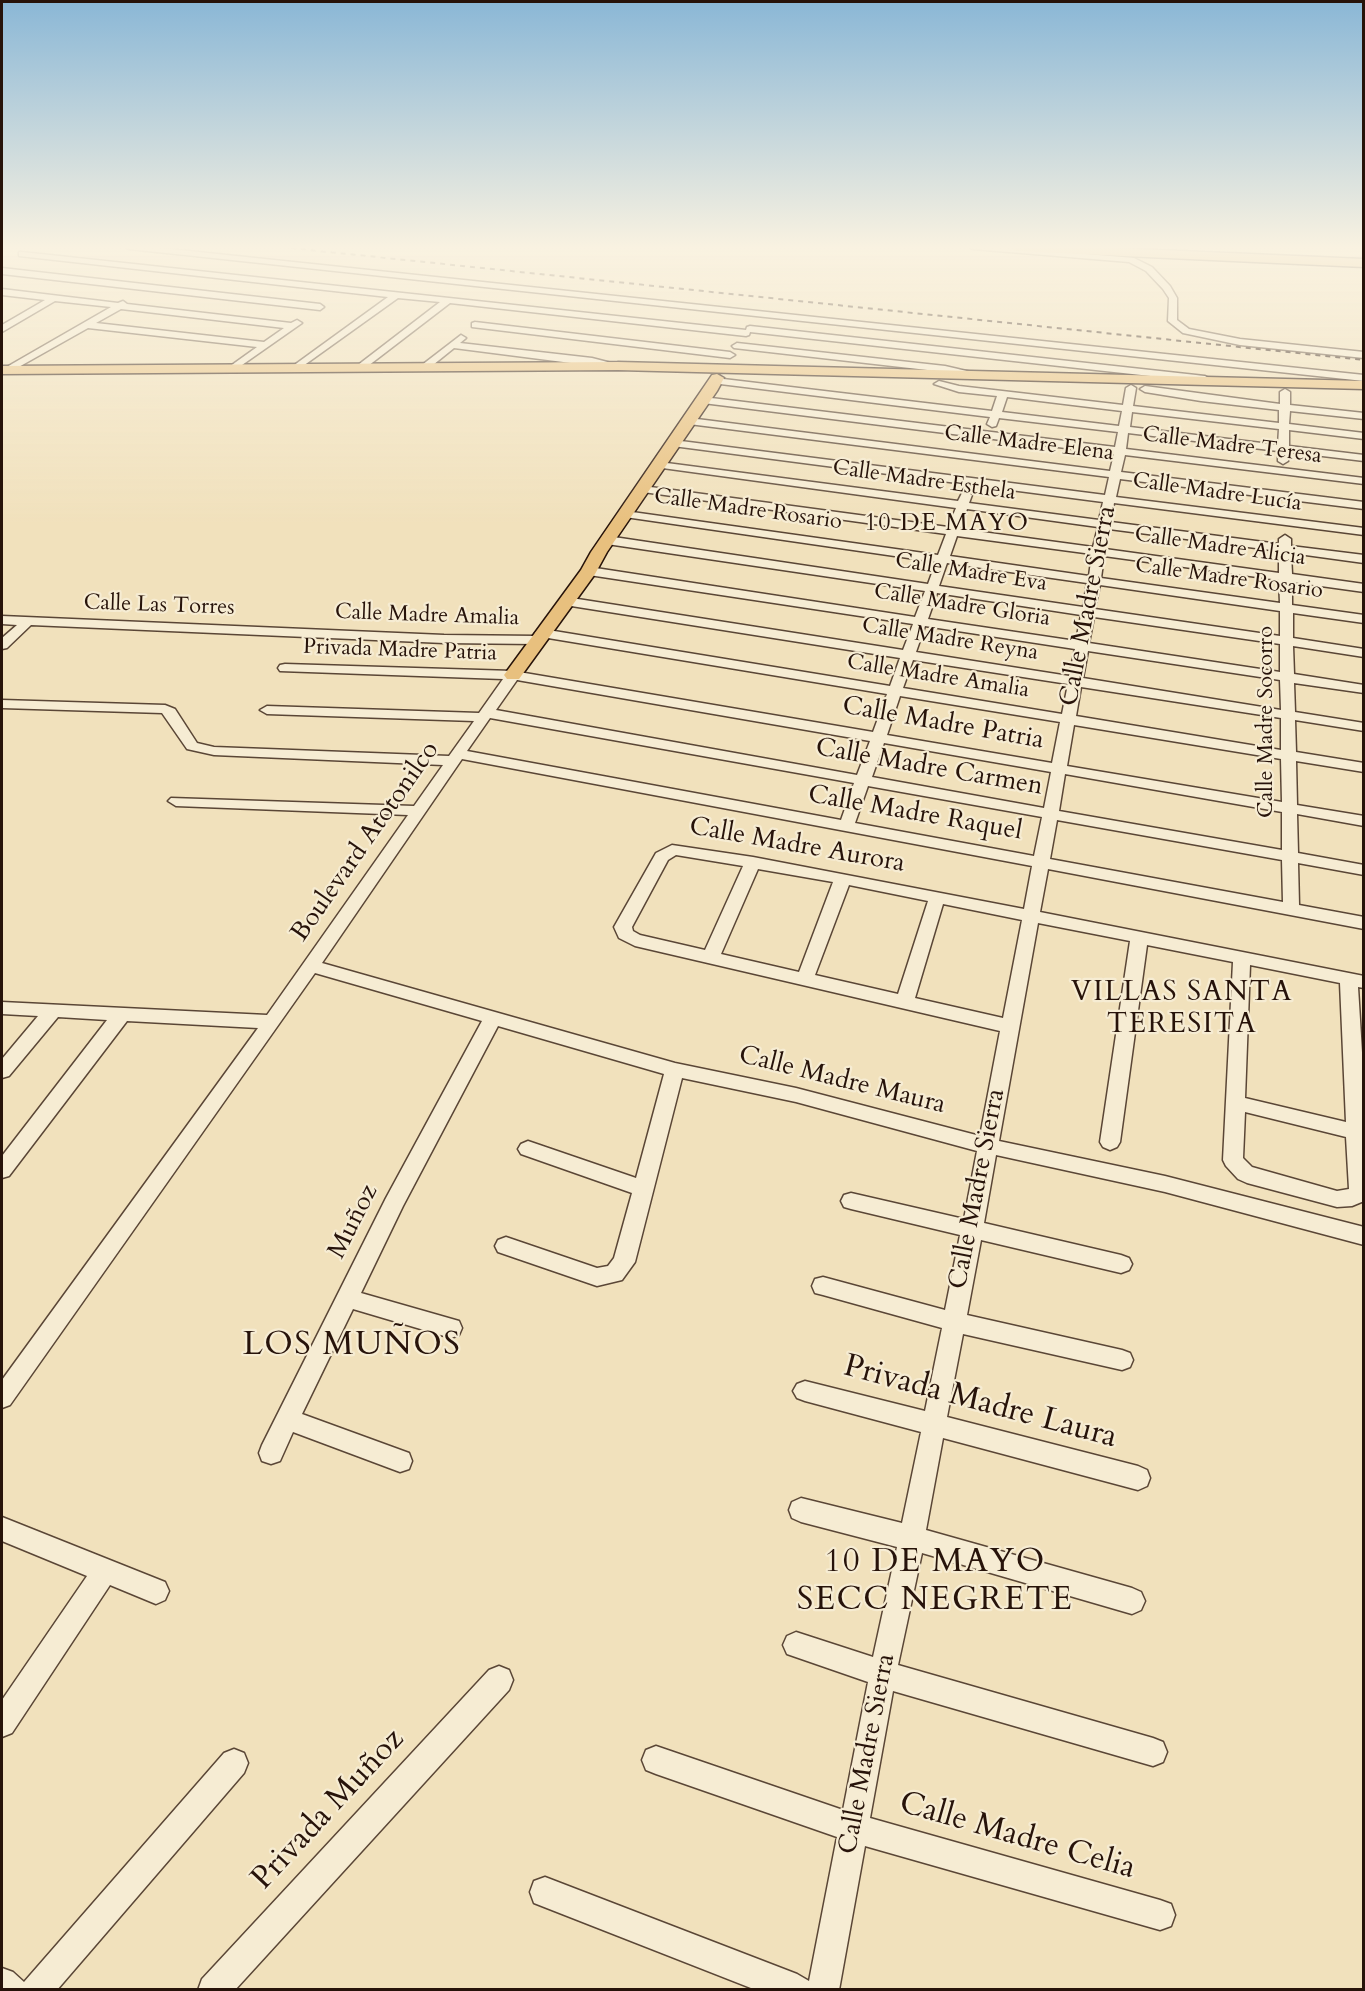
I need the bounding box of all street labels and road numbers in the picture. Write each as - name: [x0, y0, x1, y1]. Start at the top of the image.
- street label: Calle Madre Elena: [943, 421, 1115, 467]
- street label: Calle Madre Teresa: [1141, 422, 1323, 470]
- street label: Calle Madre Esthela: [831, 455, 1017, 507]
- street label: Calle Madre Lucía: [1131, 468, 1303, 518]
- street label: Calle Madre Rosario: [652, 484, 844, 536]
- street label: Calle Madre Sierra: [1054, 503, 1124, 709]
- street label: Calle Madre Alicia: [1133, 522, 1307, 572]
- street label: Calle Madre Eva: [893, 548, 1049, 598]
- street label: Calle Madre Rosario: [1133, 553, 1325, 605]
- street label: Calle Madre Gloria: [872, 579, 1052, 633]
- street label: Calle Las Torres: [83, 590, 235, 622]
- street label: Calle Madre Amalia: [334, 600, 520, 632]
- street label: Calle Madre Reyna: [860, 613, 1040, 667]
- street label: Calle Madre Socorro: [1254, 626, 1280, 818]
- street label: Privada Madre Patria: [303, 634, 497, 668]
- street label: Calle Madre Amalia: [845, 650, 1031, 704]
- street label: Calle Madre Patria: [840, 691, 1046, 757]
- street label: Calle Madre Carmen: [813, 733, 1045, 803]
- street label: Boulevard Atotonilco: [285, 736, 447, 948]
- street label: Calle Madre Raquel: [806, 780, 1024, 848]
- street label: Calle Madre Aurora: [687, 812, 907, 880]
- street label: Calle Madre Maura: [736, 1040, 948, 1122]
- street label: Calle Madre Sierra: [943, 1086, 1013, 1292]
- street label: Muñoz: [322, 1180, 386, 1264]
- street label: Privada Madre Laura: [839, 1348, 1121, 1458]
- street label: Calle Madre Sierra: [833, 1651, 903, 1857]
- street label: Privada Muñoz: [245, 1721, 413, 1899]
- street label: Calle Madre Celia: [895, 1785, 1139, 1889]

